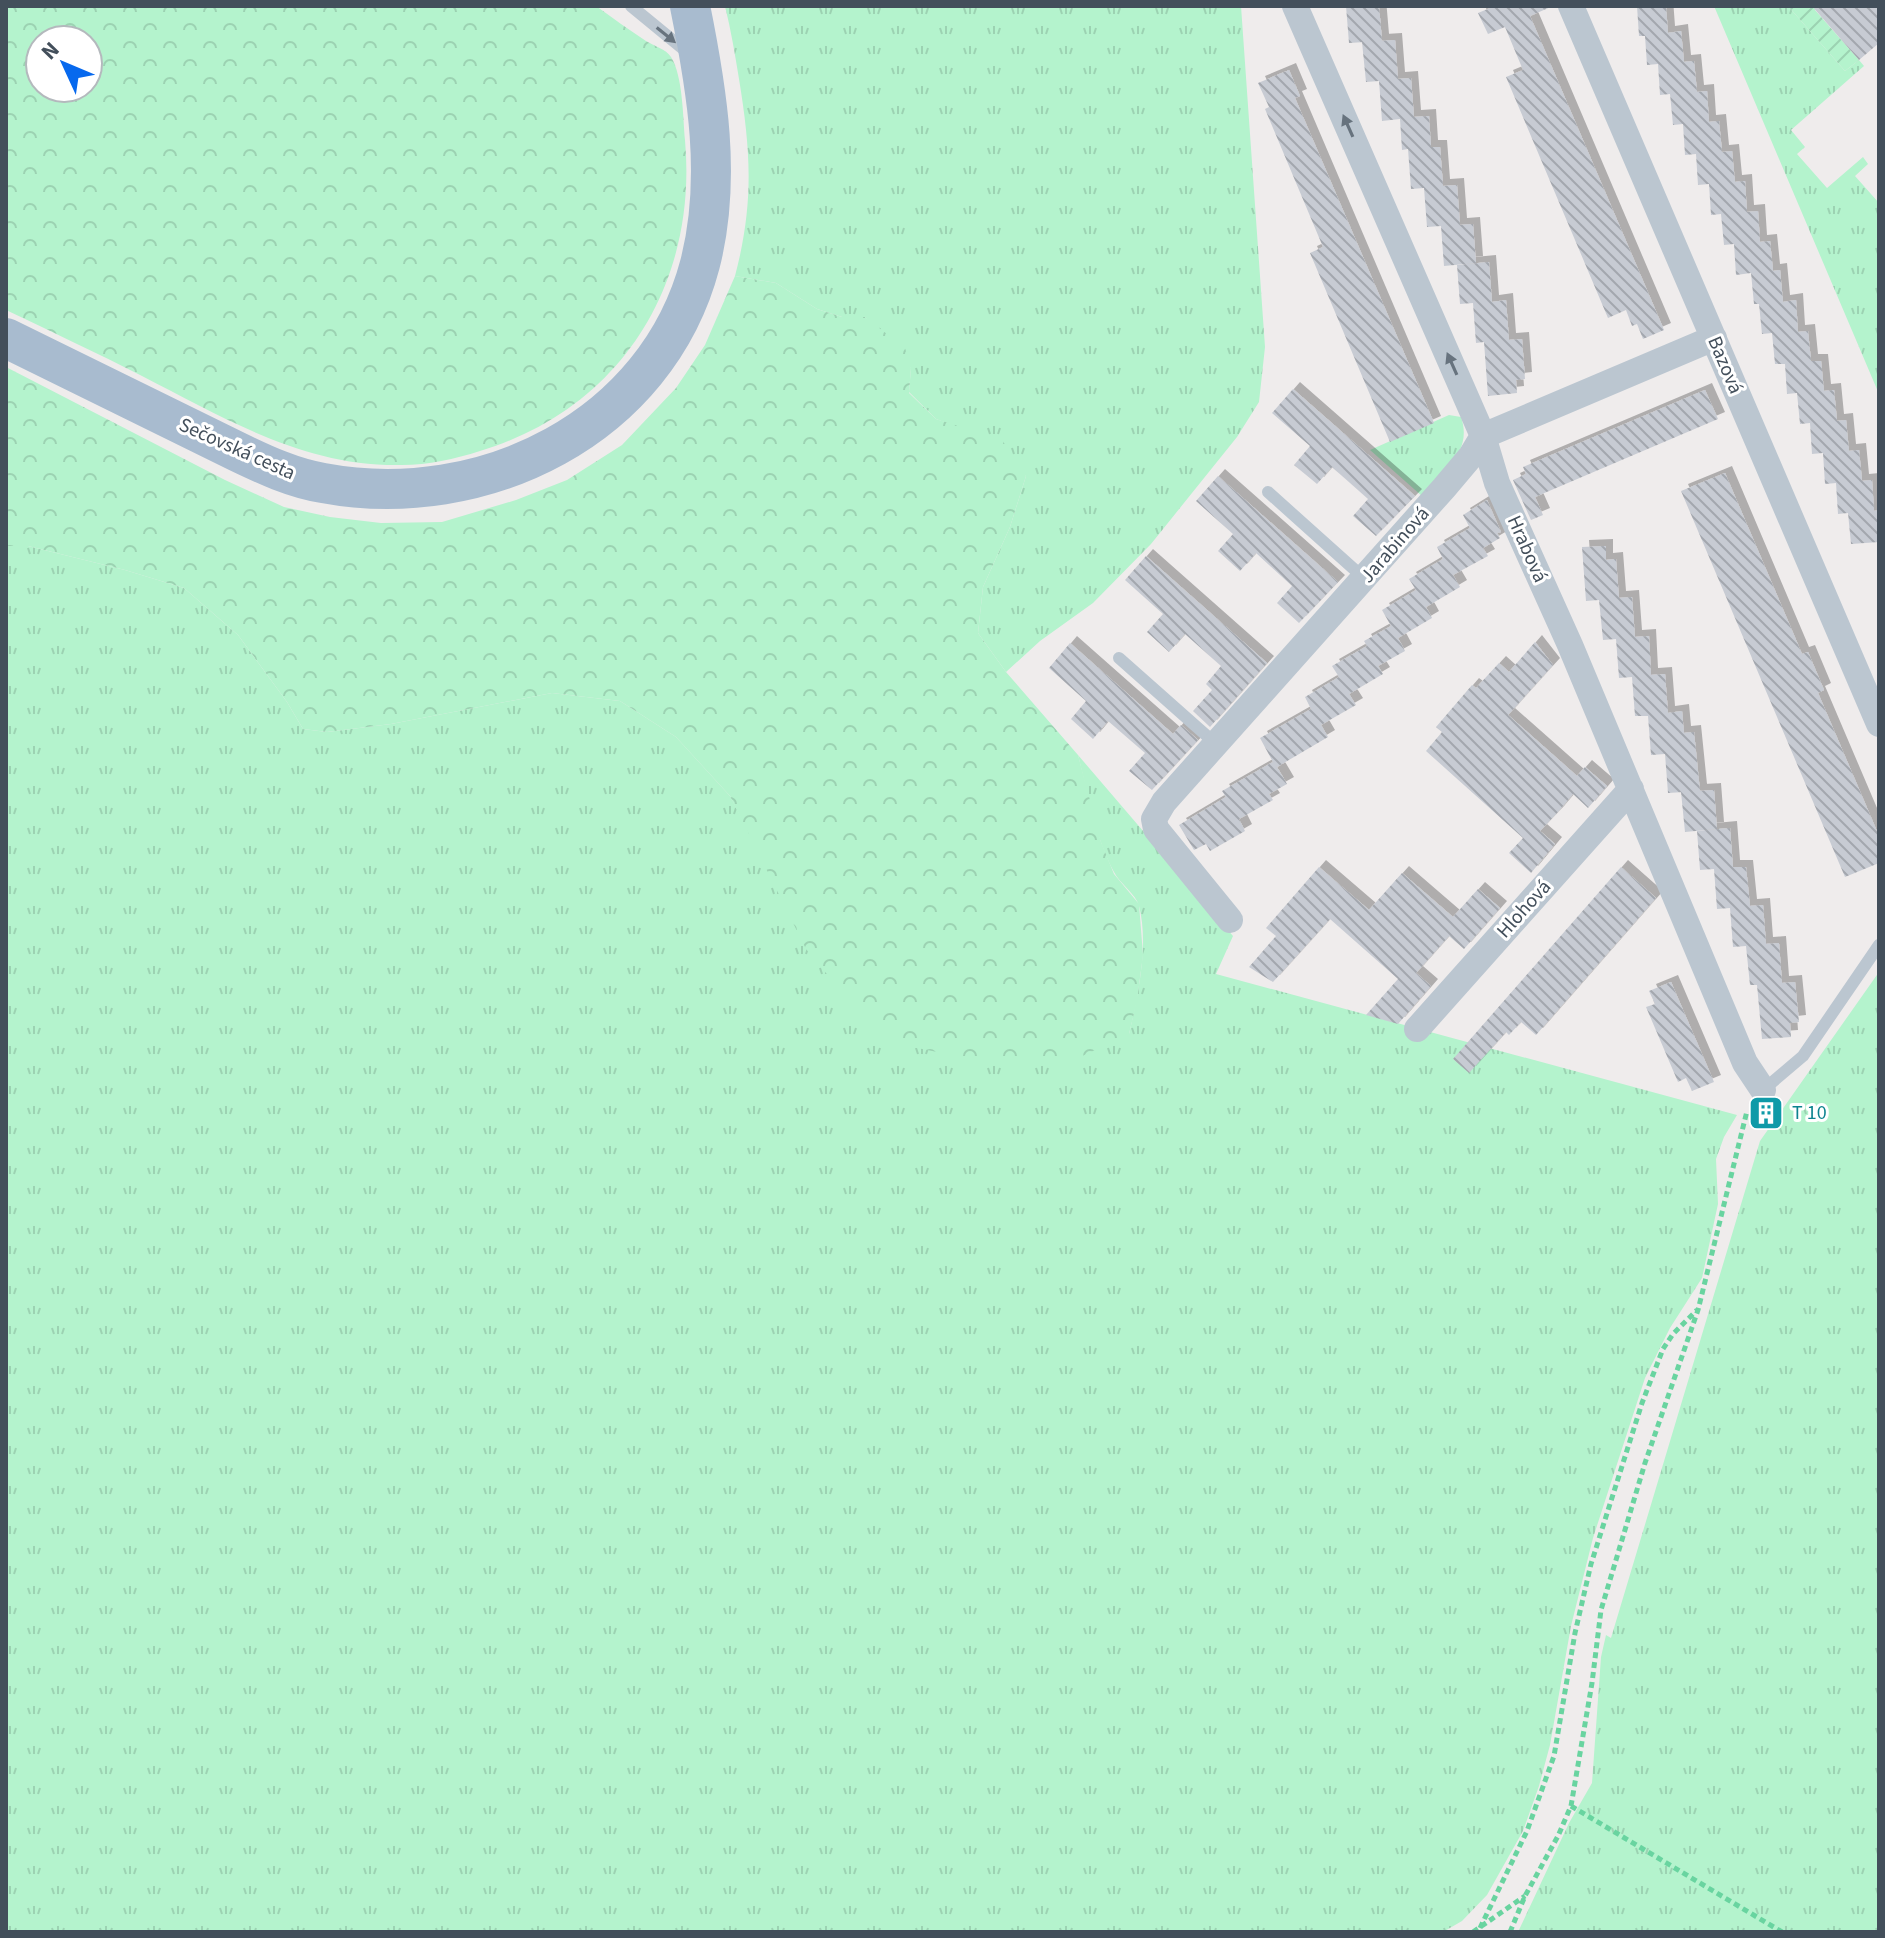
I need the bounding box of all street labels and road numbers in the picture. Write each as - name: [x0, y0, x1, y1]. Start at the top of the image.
- street label: Bazová: [1700, 332, 1750, 398]
- street label: Sečovská cesta: [174, 411, 300, 487]
- street label: Jarabinová: [1354, 501, 1436, 589]
- street label: Hrabová: [1500, 511, 1554, 587]
- street label: Hlohová: [1490, 874, 1558, 944]

